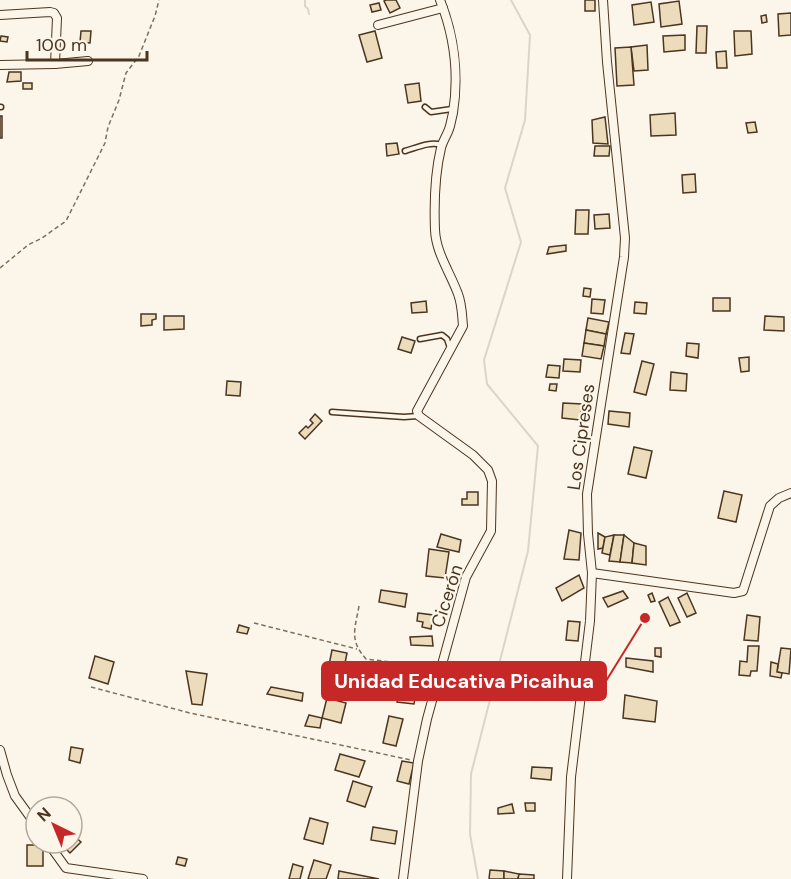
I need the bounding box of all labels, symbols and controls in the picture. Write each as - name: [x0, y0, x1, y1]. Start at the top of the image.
- scale bar: [27, 24, 147, 62]
- text: 100 m: [36, 33, 87, 57]
- street label: Los Cipreses: [562, 382, 600, 492]
- street label: Cicerón: [426, 561, 468, 631]
- callout: Unidad Educativa Picaihua: [322, 662, 606, 700]
- text: Unidad Educativa Picaihua: [334, 668, 594, 694]
- north arrow: [24, 795, 84, 855]
- text: N: [33, 803, 56, 826]

